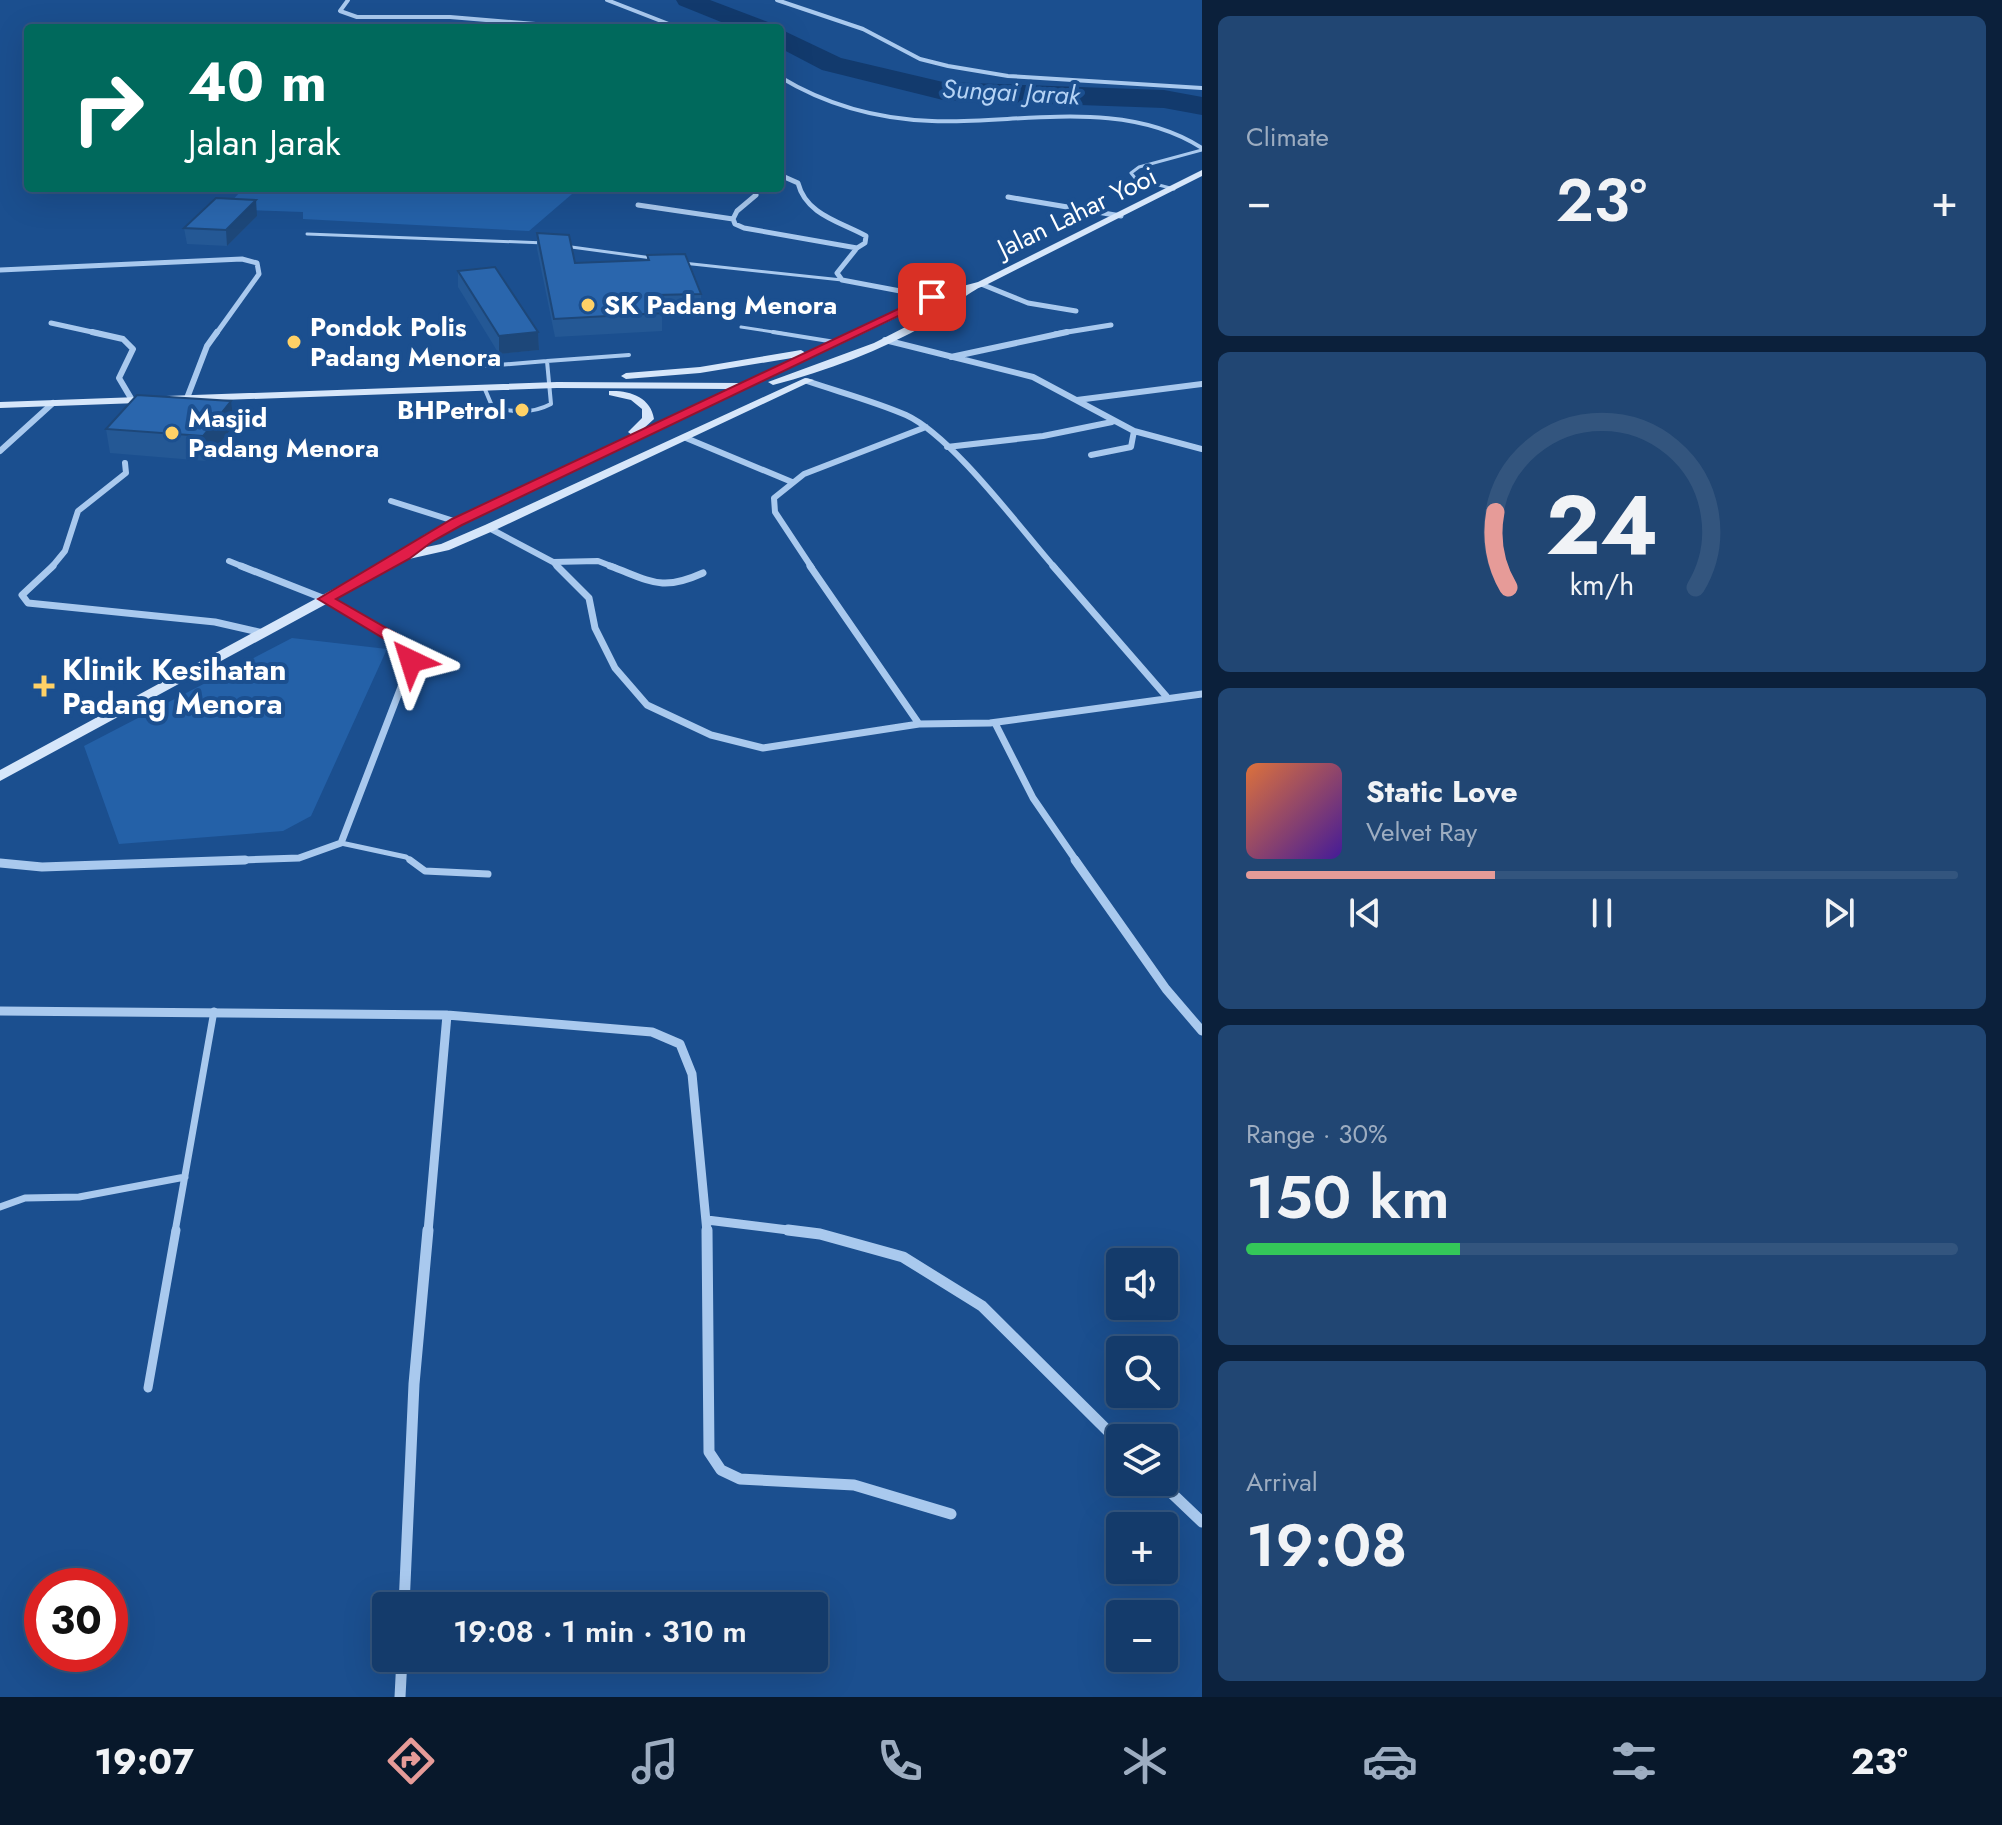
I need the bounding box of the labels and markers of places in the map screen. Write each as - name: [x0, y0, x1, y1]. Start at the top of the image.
- pin: [898, 263, 966, 331]
- place label: SK Padang Menora: [604, 286, 837, 324]
- marker: SK Padang Menora: [579, 296, 597, 314]
- place label: Pondok Polis Padang Menora: [310, 308, 501, 376]
- marker: Pondok Polis Padang Menora: [285, 333, 303, 351]
- place label: BHPetrol: [397, 391, 506, 429]
- place label: Masjid Padang Menora: [188, 399, 379, 467]
- marker: BHPetrol: [513, 401, 531, 419]
- marker: Masjid Padang Menora: [163, 424, 181, 442]
- place label: Klinik Kesihatan Padang Menora: [62, 648, 287, 725]
- marker: Klinik Kesihatan Padang Menora: [33, 675, 55, 697]

